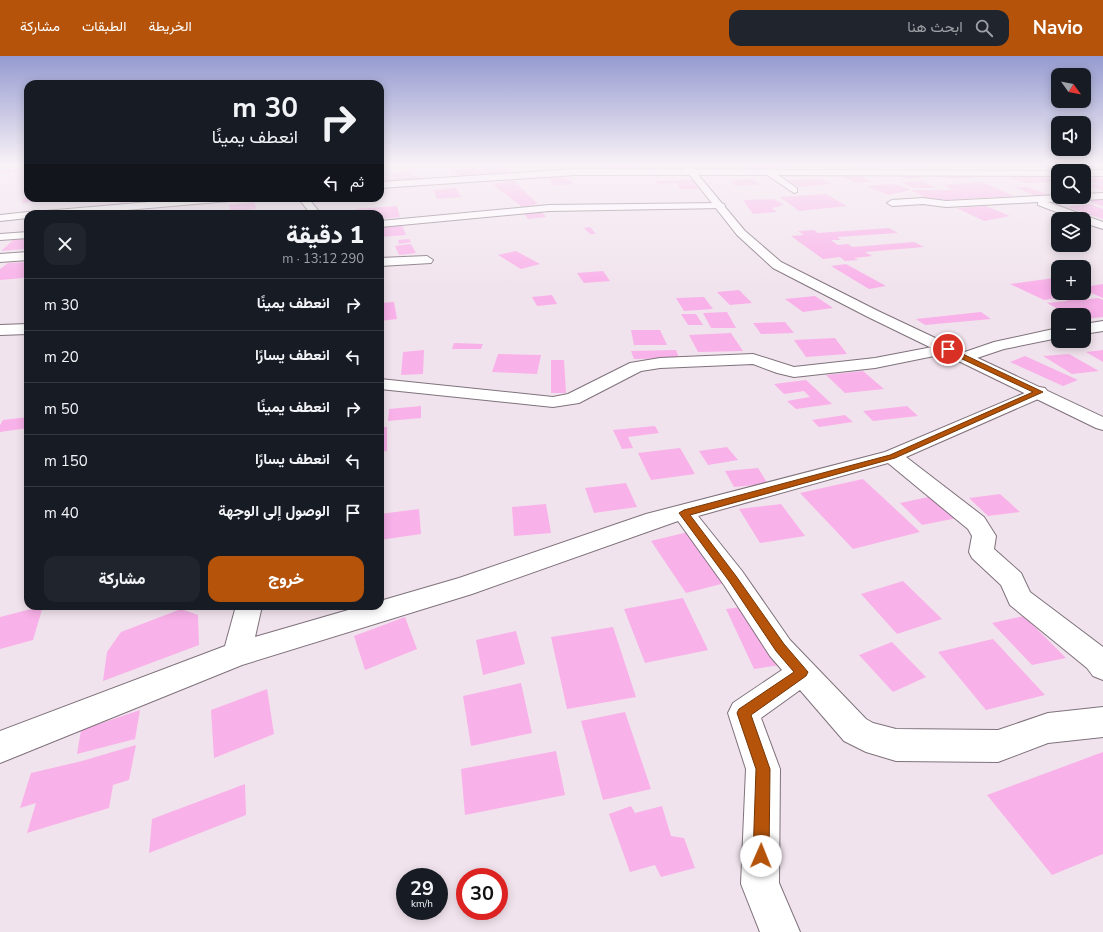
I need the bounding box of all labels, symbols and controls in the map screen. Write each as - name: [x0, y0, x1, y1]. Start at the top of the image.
- search box: [729, 10, 1009, 46]
- text: Navio: [1033, 15, 1083, 41]
- text: مشاركة: [20, 17, 60, 36]
- text: الطبقات: [82, 17, 126, 36]
- text: الخريطة: [148, 17, 192, 36]
- text: ابحث هنا: [907, 17, 963, 37]
- icon: search: [973, 17, 995, 39]
- north arrow: [1051, 68, 1091, 108]
- map controls: [1051, 68, 1091, 348]
- text: 30 m: [232, 89, 298, 127]
- icon: right: [312, 96, 364, 148]
- button: sound: [1051, 116, 1091, 156]
- text: انعطف يمينًا: [212, 125, 298, 149]
- button: search: [1051, 164, 1091, 204]
- icon: left: [320, 172, 342, 194]
- text: ثم: [350, 172, 364, 192]
- button: layers: [1051, 212, 1091, 252]
- text: 1 دقيقة: [286, 219, 364, 251]
- button: close: [44, 223, 86, 265]
- text: 290 m · 13:12: [282, 250, 364, 268]
- button: +: [1051, 260, 1091, 300]
- text: انعطف يمينًا: [257, 293, 330, 313]
- icon: right: [342, 294, 364, 316]
- text: 30 m: [44, 295, 79, 315]
- button: −: [1051, 308, 1091, 348]
- pin: [931, 332, 965, 366]
- icon: arrive: [937, 338, 959, 360]
- text: انعطف يسارًا: [255, 345, 330, 365]
- icon: left: [342, 346, 364, 368]
- text: 20 m: [44, 347, 79, 367]
- text: انعطف يمينًا: [257, 397, 330, 417]
- icon: right: [342, 398, 364, 420]
- text: 50 m: [44, 399, 79, 419]
- text: انعطف يسارًا: [255, 449, 330, 469]
- icon: left: [342, 450, 364, 472]
- text: 150 m: [44, 451, 88, 471]
- text: الوصول إلى الوجهة: [218, 501, 330, 521]
- icon: arrive: [342, 502, 364, 524]
- text: 40 m: [44, 503, 79, 523]
- button: مشاركة: [44, 556, 200, 602]
- button: خروج: [208, 556, 364, 602]
- position arrow: [740, 835, 782, 877]
- speed limit sign: 30: [456, 868, 508, 920]
- text: 29: [410, 875, 434, 902]
- text: km/h: [411, 897, 433, 911]

